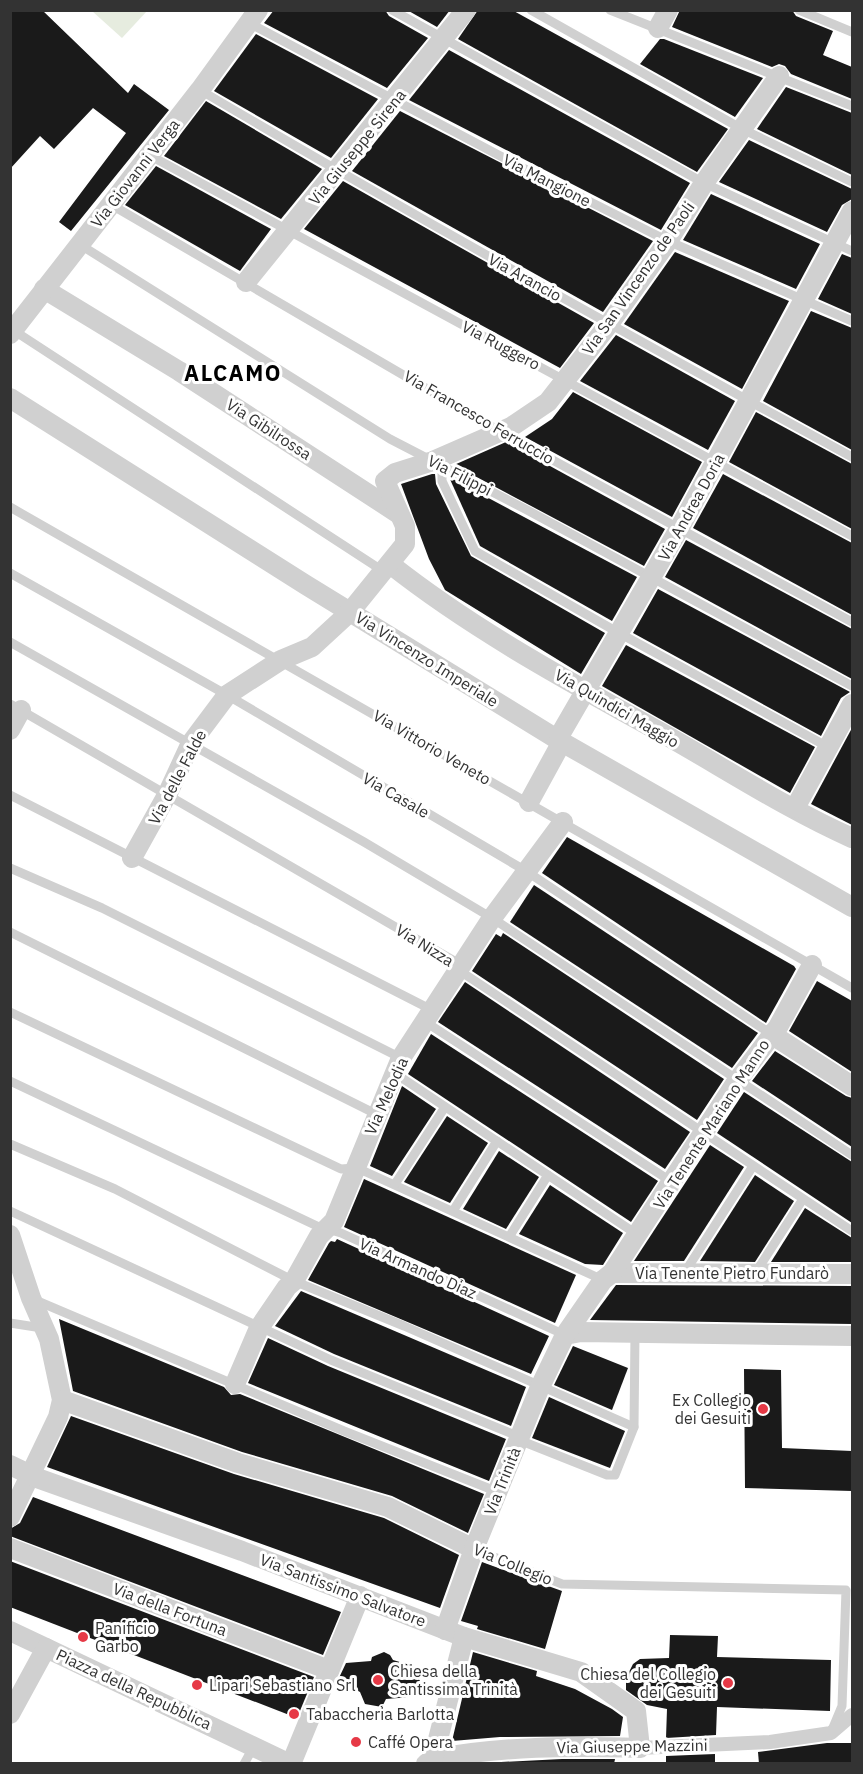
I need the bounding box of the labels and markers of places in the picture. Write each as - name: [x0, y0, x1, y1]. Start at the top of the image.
- place label: Ex Collegio dei Gesuiti: [672, 1390, 751, 1428]
- marker: Ex Collegio dei Gesuiti: [756, 1402, 770, 1416]
- place label: Panificio Garbo: [95, 1618, 156, 1656]
- marker: Panificio Garbo: [76, 1630, 90, 1644]
- place label: Chiesa della Santissima Trinità: [390, 1661, 518, 1699]
- place label: Chiesa del Collegio dei Gesuiti: [580, 1664, 716, 1702]
- marker: Chiesa della Santissima Trinità: [371, 1673, 385, 1687]
- place label: Lipari Sebastiano Srl: [209, 1675, 356, 1695]
- marker: Chiesa del Collegio dei Gesuiti: [721, 1676, 735, 1690]
- marker: Lipari Sebastiano Srl: [190, 1678, 204, 1692]
- place label: Tabaccheria Barlotta: [306, 1704, 455, 1724]
- marker: Tabaccheria Barlotta: [287, 1707, 301, 1721]
- place label: Caffé Opera: [368, 1732, 454, 1752]
- marker: Caffé Opera: [349, 1735, 363, 1749]

